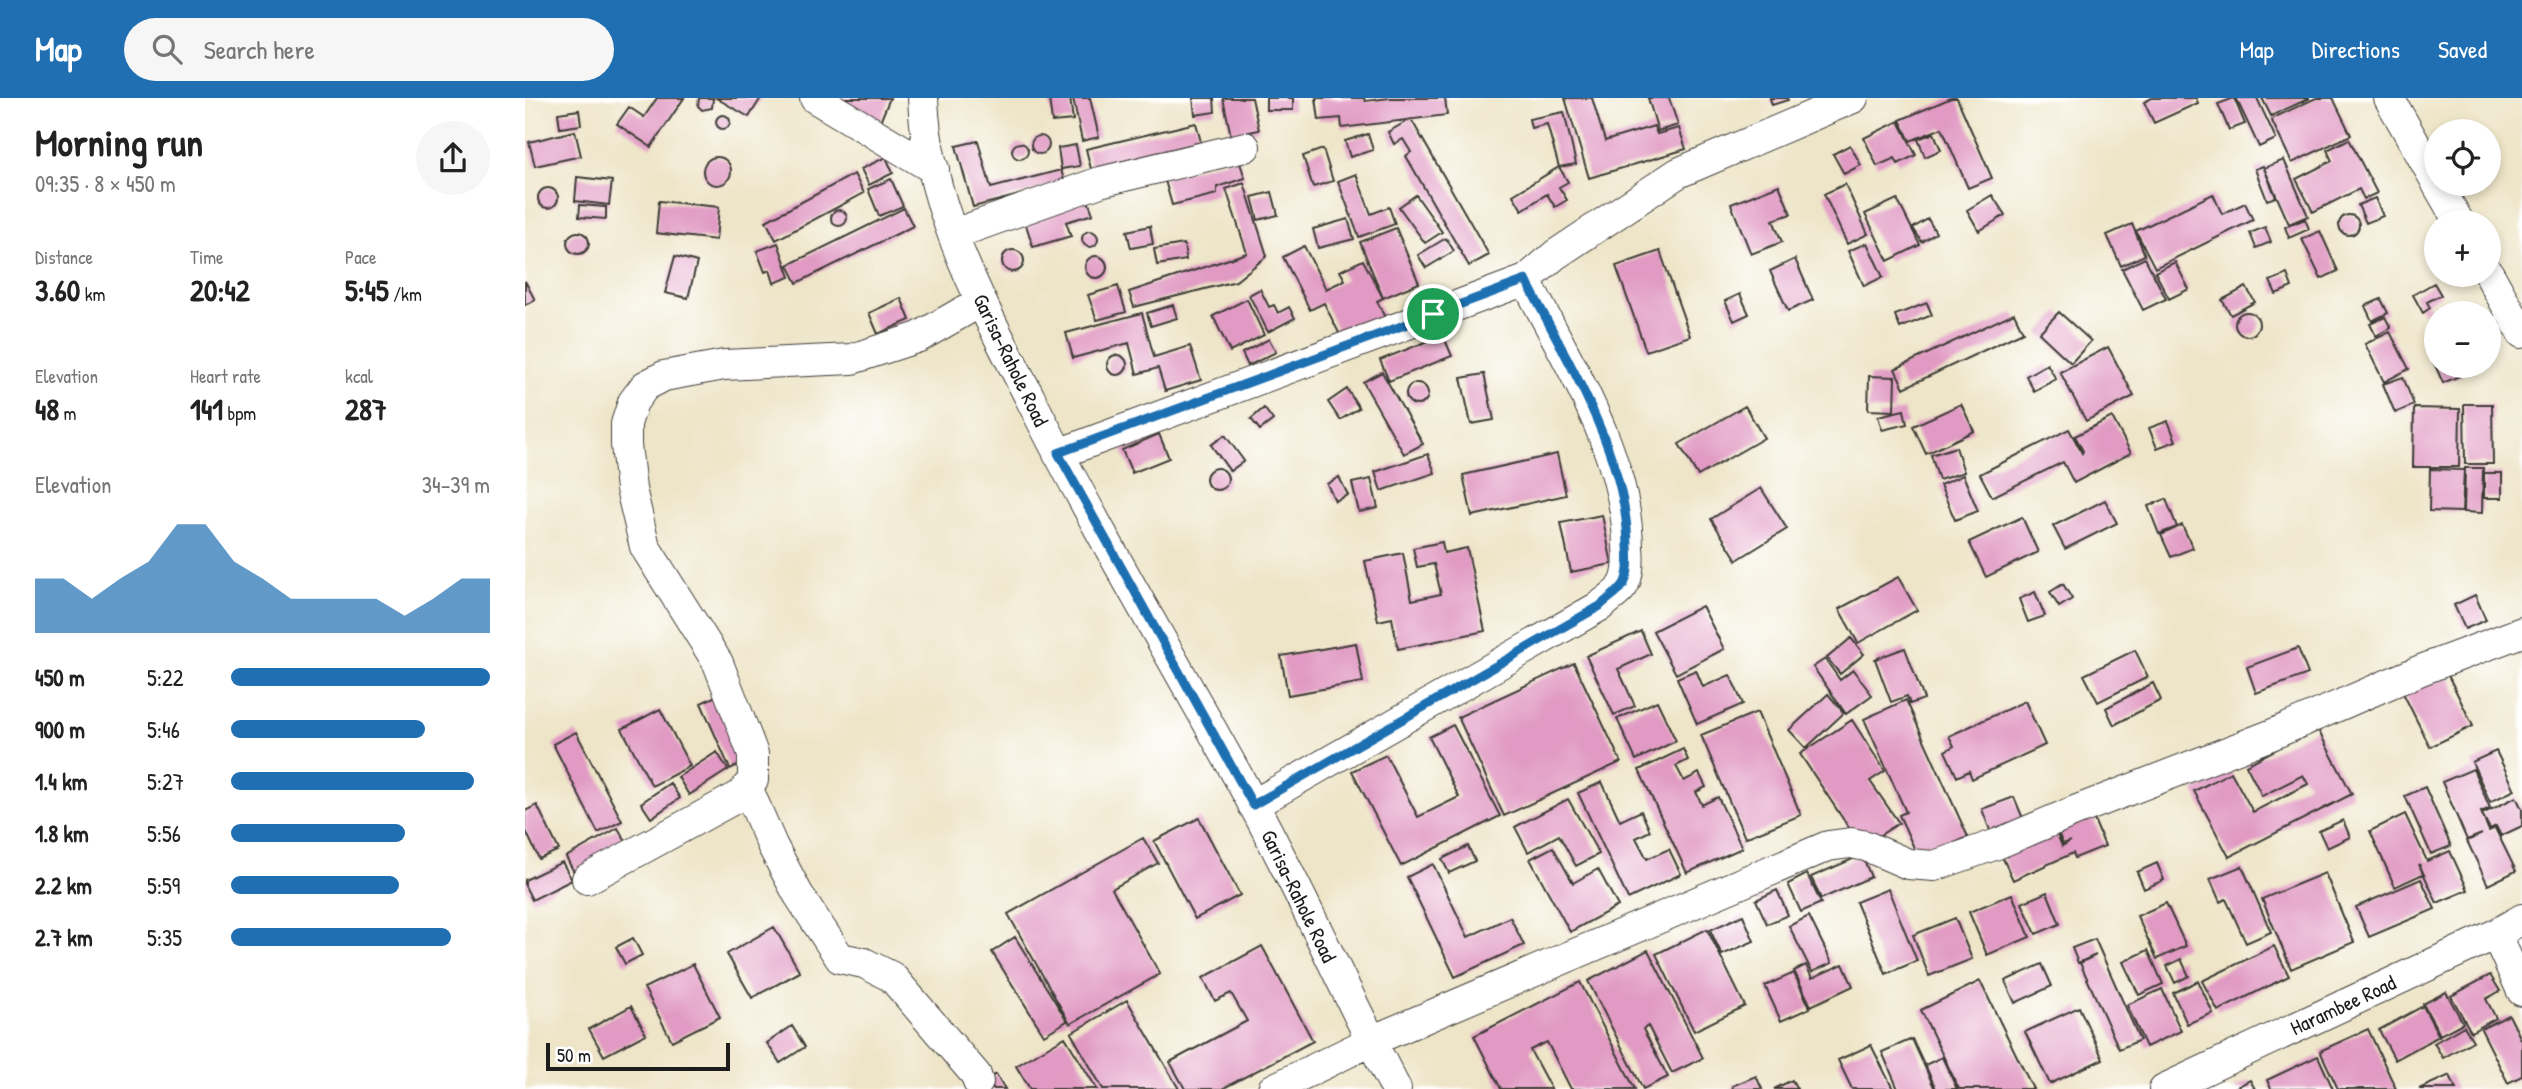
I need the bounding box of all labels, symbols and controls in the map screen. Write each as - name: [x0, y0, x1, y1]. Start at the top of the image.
- search box: [124, 18, 614, 81]
- text: Map: [35, 27, 82, 71]
- icon: search: [148, 30, 186, 68]
- text: Search here: [204, 32, 315, 67]
- text: Map: [2240, 33, 2274, 65]
- text: Directions: [2312, 33, 2400, 65]
- text: Saved: [2438, 33, 2487, 65]
- text: Morning run: [35, 116, 203, 168]
- map controls: [2424, 119, 2501, 378]
- button: locate: [2424, 119, 2501, 196]
- button: share: [416, 121, 490, 195]
- text: 09:35 · 8 × 450 m: [35, 168, 176, 199]
- button: +: [2424, 210, 2501, 287]
- text: Distance: [35, 244, 93, 270]
- text: Time: [190, 244, 224, 270]
- text: Pace: [345, 244, 377, 270]
- text: 3.60: [35, 270, 80, 310]
- text: 20:42: [190, 270, 250, 310]
- text: 5:45: [345, 270, 389, 310]
- text: km: [80, 281, 105, 307]
- text: /km: [389, 281, 422, 307]
- pin: [1403, 284, 1463, 344]
- street label: Garisa-Rahole Road: [966, 289, 1056, 431]
- icon: arrive: [1414, 295, 1452, 333]
- button: −: [2424, 301, 2501, 378]
- text: Elevation: [35, 363, 98, 389]
- text: Heart rate: [190, 363, 261, 389]
- text: kcal: [345, 363, 373, 389]
- text: 48: [35, 389, 59, 429]
- text: 141: [190, 389, 223, 429]
- text: 287: [345, 389, 387, 429]
- text: m: [59, 400, 77, 426]
- text: bpm: [223, 400, 256, 426]
- text: Elevation: [35, 469, 111, 500]
- text: 34–39 m: [422, 469, 490, 500]
- text: 450 m: [35, 662, 85, 693]
- text: 5:22: [147, 662, 184, 693]
- text: 900 m: [35, 714, 85, 745]
- text: 5:46: [147, 714, 180, 745]
- text: 1.4 km: [35, 766, 87, 797]
- text: 5:27: [147, 766, 184, 797]
- text: 1.8 km: [35, 818, 89, 849]
- text: 5:56: [147, 818, 181, 849]
- street label: Garisa-Rahole Road: [1254, 825, 1344, 967]
- text: 2.2 km: [35, 870, 92, 901]
- text: 5:59: [147, 870, 180, 901]
- text: 2.7 km: [35, 922, 93, 953]
- text: 5:35: [147, 922, 182, 953]
- street label: Harambee Road: [2286, 968, 2400, 1042]
- scale bar: [546, 1040, 730, 1072]
- text: 50 m: [557, 1042, 591, 1068]

